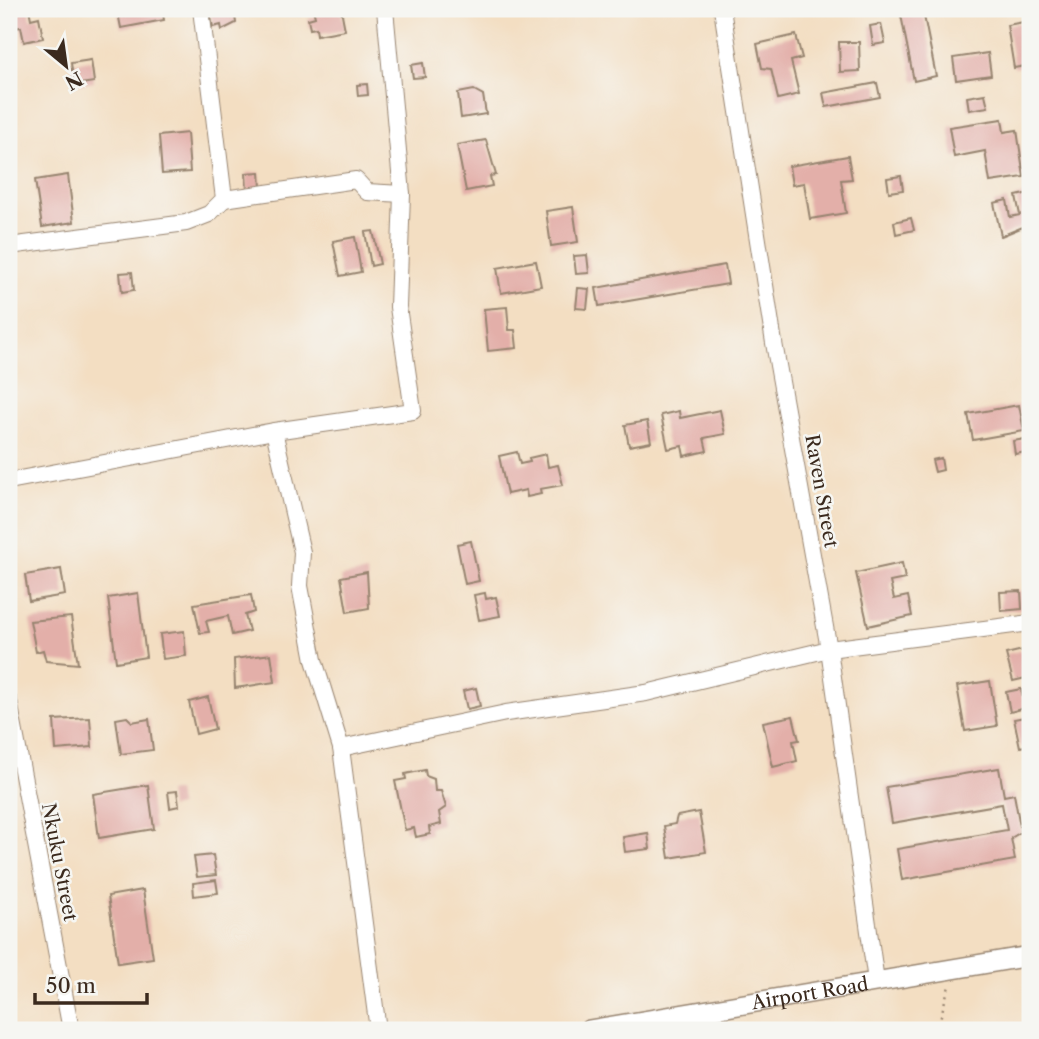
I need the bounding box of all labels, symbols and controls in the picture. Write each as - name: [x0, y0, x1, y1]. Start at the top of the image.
- north arrow: [32, 32, 102, 102]
- text: N: [61, 66, 87, 94]
- street label: Raven Street: [800, 433, 843, 550]
- street label: Nkuku Street: [37, 801, 82, 923]
- scale bar: [35, 962, 147, 1006]
- street label: Airport Road: [749, 972, 871, 1015]
- text: 50 m: [46, 973, 96, 998]

